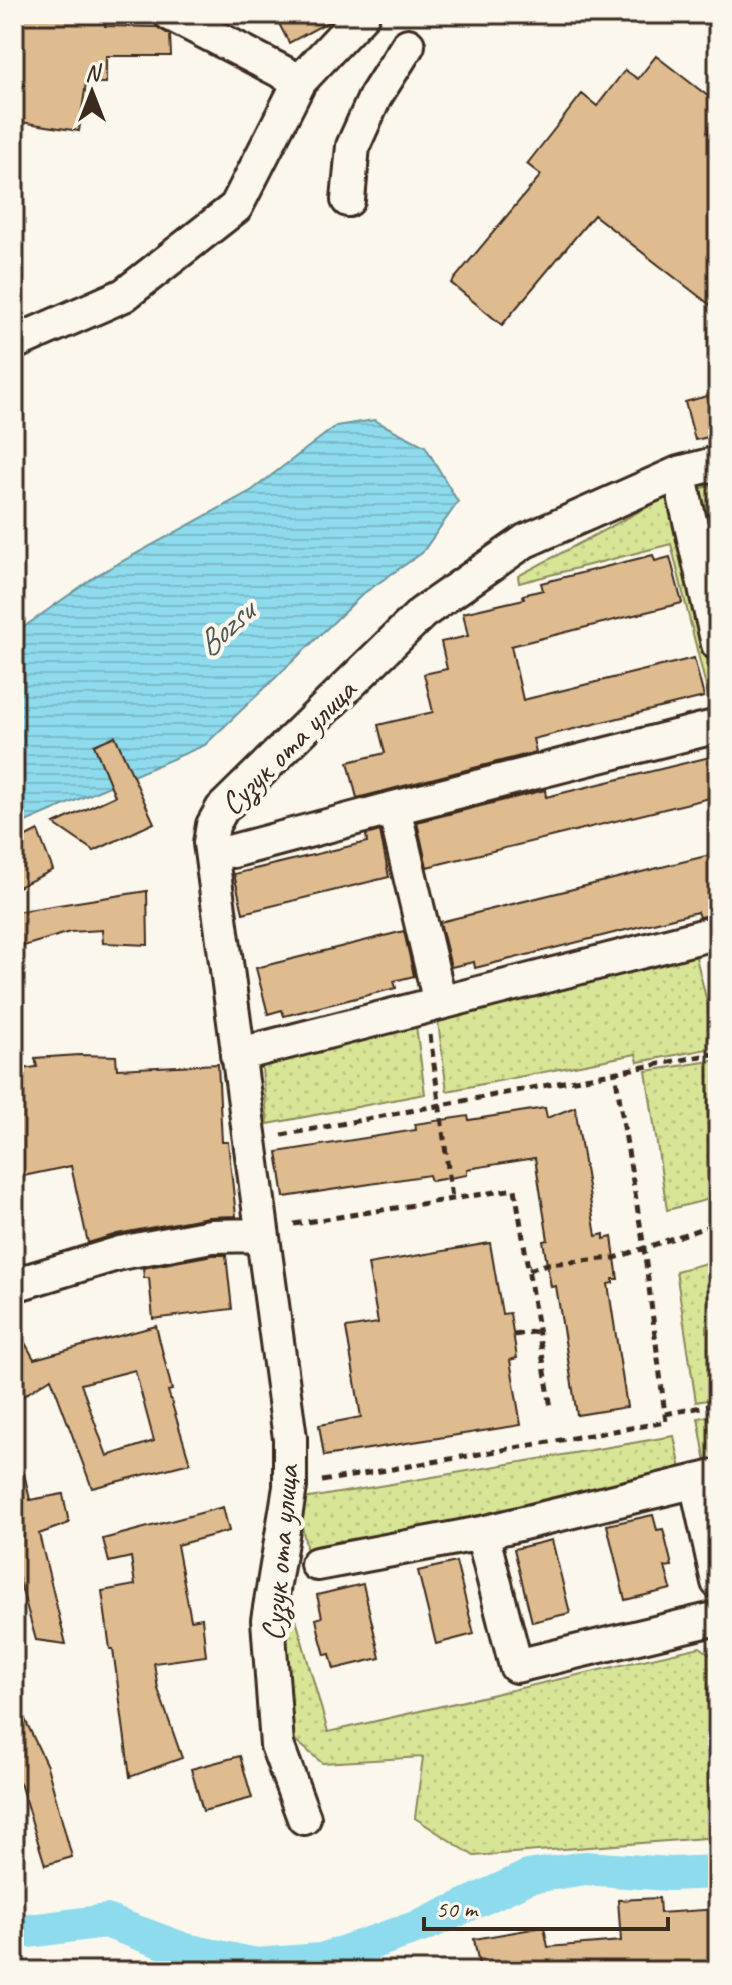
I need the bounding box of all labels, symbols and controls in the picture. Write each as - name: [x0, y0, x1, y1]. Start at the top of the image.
- north arrow: [52, 52, 132, 132]
- text: N: [85, 59, 102, 87]
- water label: Bozsu: [187, 587, 267, 666]
- street label: Сузук ота улица: [211, 669, 366, 824]
- street label: Сузук ота улица: [252, 1461, 308, 1643]
- scale bar: [424, 1881, 668, 1931]
- text: 50 m: [436, 1894, 479, 1924]

